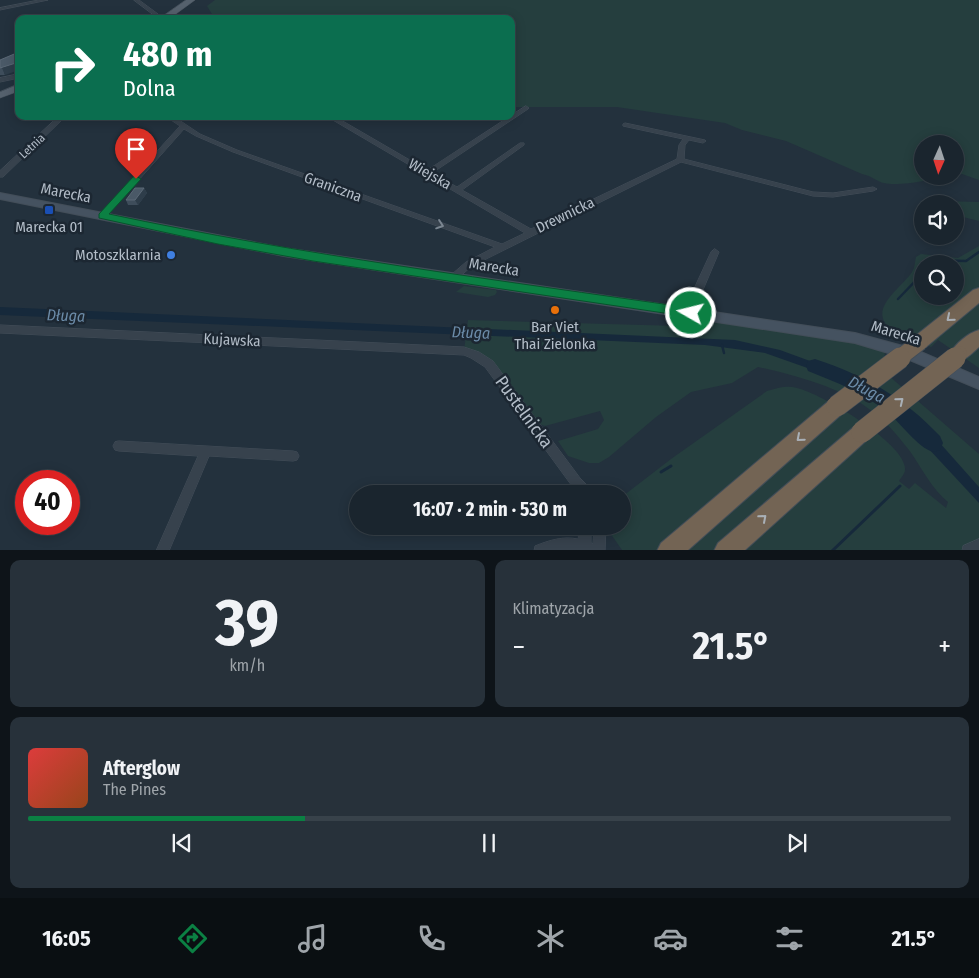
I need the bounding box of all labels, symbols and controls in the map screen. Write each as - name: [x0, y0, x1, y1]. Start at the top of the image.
- text: 480 m: [123, 33, 213, 75]
- icon: right: [40, 35, 105, 100]
- text: Dolna: [123, 75, 176, 102]
- pin: [115, 128, 157, 179]
- street label: Letnia: [16, 131, 48, 161]
- icon: arrive: [122, 135, 150, 163]
- north arrow: [914, 135, 964, 185]
- map controls: [914, 135, 964, 305]
- street label: Wiejska: [405, 155, 455, 193]
- street label: Graniczna: [302, 168, 364, 206]
- street label: Marecka: [39, 179, 93, 207]
- street label: Drewnicka: [533, 193, 597, 237]
- button: sound: [914, 195, 964, 245]
- marker: Marecka 01: [43, 204, 55, 216]
- place label: Marecka 01: [15, 218, 83, 236]
- one-way arrow: [435, 219, 444, 229]
- place label: Motoszklarnia: [75, 246, 161, 264]
- marker: Motoszklarnia: [165, 249, 177, 261]
- street label: Marecka: [468, 254, 520, 280]
- button: search: [914, 255, 964, 305]
- position arrow: [664, 286, 716, 338]
- marker: Bar Viet Thai Zielonka: [549, 304, 561, 316]
- water label: Długa: [46, 305, 86, 326]
- one-way arrow: [946, 312, 955, 321]
- street label: Marecka: [869, 317, 923, 349]
- place label: Bar Viet Thai Zielonka: [514, 318, 596, 353]
- water label: Długa: [451, 322, 491, 343]
- street label: Kujawska: [203, 330, 261, 350]
- street label: Pustelnicka: [490, 372, 558, 453]
- water label: Długa: [845, 372, 888, 407]
- one-way arrow: [894, 399, 903, 407]
- one-way arrow: [797, 432, 806, 441]
- speed limit sign: 40: [15, 470, 80, 535]
- text: 16:07 · 2 min · 530 m: [413, 498, 567, 521]
- one-way arrow: [758, 515, 767, 524]
- text: 39: [215, 584, 279, 662]
- text: Klimatyzacja: [513, 599, 594, 618]
- text: 21.5°: [693, 623, 771, 669]
- text: −: [513, 630, 525, 663]
- text: +: [938, 630, 951, 663]
- text: km/h: [229, 656, 265, 675]
- text: Afterglow: [103, 757, 180, 780]
- text: The Pines: [103, 780, 166, 799]
- icon: previous: [168, 829, 196, 857]
- icon: pause: [475, 829, 503, 857]
- icon: next: [783, 829, 811, 857]
- icon: directions: [175, 921, 210, 956]
- icon: music: [295, 921, 330, 956]
- icon: phone: [414, 921, 449, 956]
- icon: climate: [533, 921, 568, 956]
- icon: car: [653, 921, 688, 956]
- icon: filters: [772, 921, 807, 956]
- text: 16:05: [42, 925, 91, 952]
- text: 21.5°: [891, 925, 937, 952]

